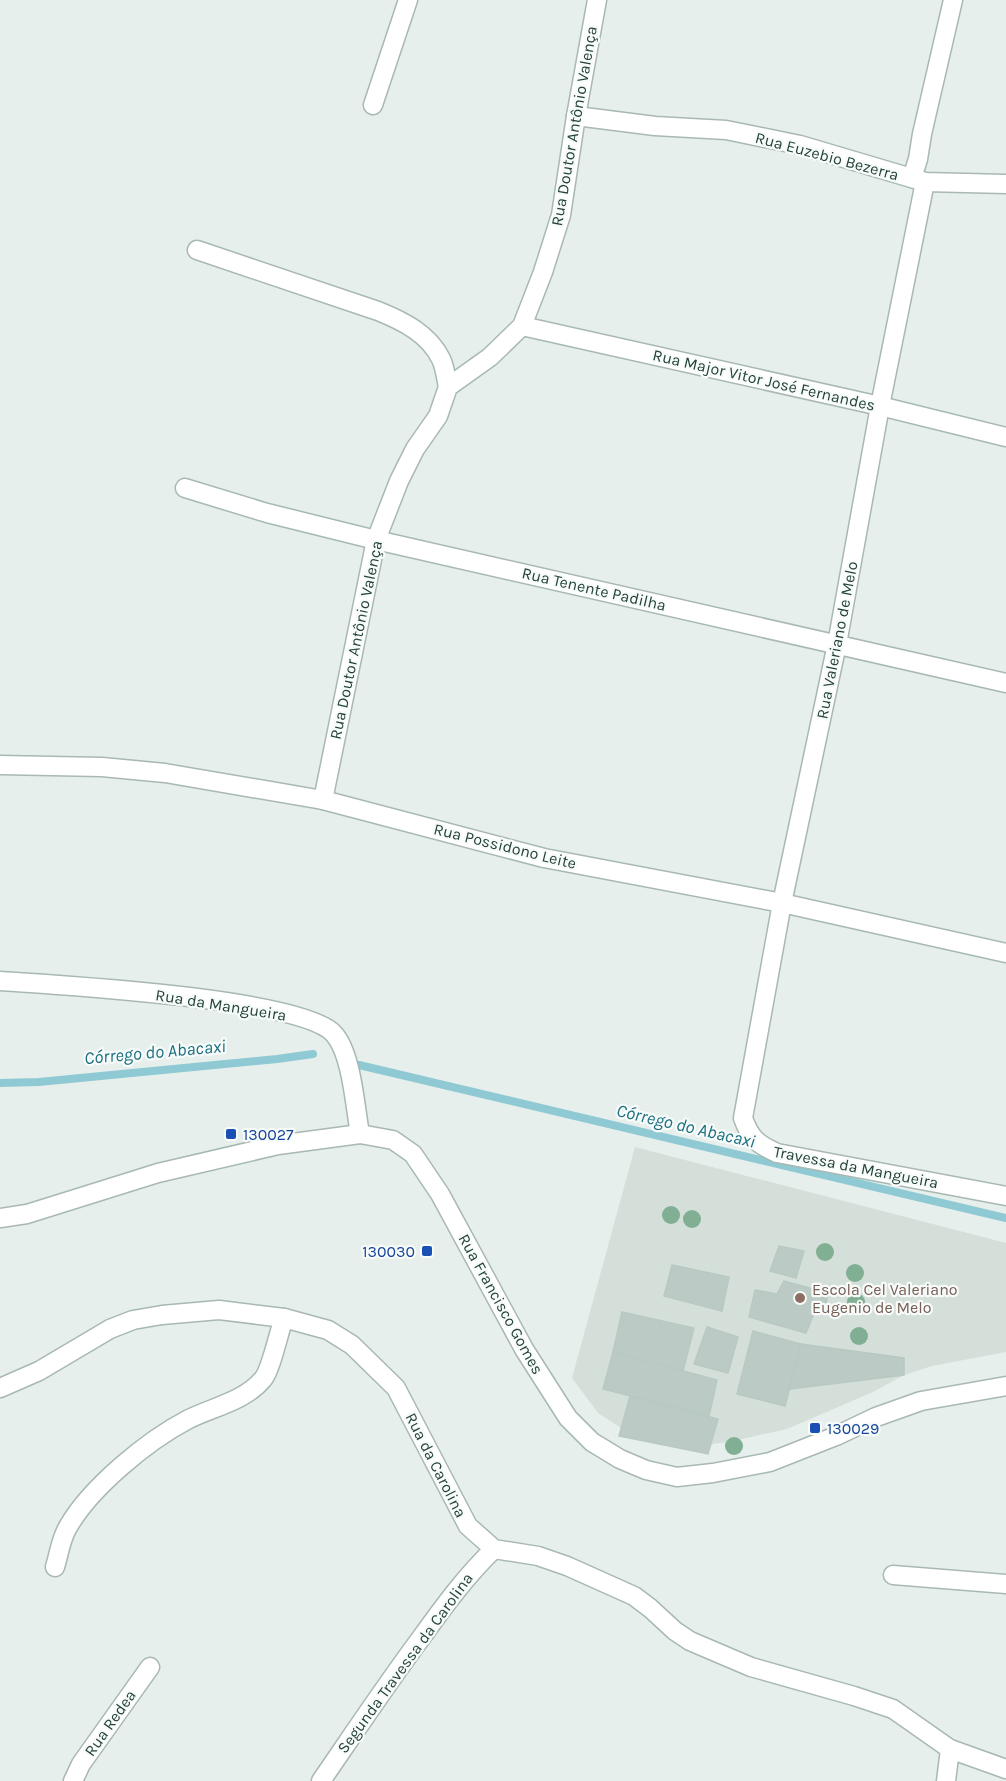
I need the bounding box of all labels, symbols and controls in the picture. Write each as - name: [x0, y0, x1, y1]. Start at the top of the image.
- street label: Rua Doutor Antônio Valença: [547, 25, 601, 227]
- street label: Rua Euzebio Bezerra: [753, 128, 901, 184]
- street label: Rua Major Vitor José Fernandes: [651, 345, 877, 415]
- street label: Rua Doutor Antônio Valença: [326, 539, 386, 741]
- street label: Rua Valeriano de Melo: [812, 560, 862, 720]
- street label: Rua Tenente Padilha: [520, 563, 668, 615]
- street label: Rua Possidono Leite: [432, 819, 578, 873]
- street label: Rua da Mangueira: [154, 985, 288, 1025]
- water label: Córrego do Abacaxi: [83, 1035, 227, 1069]
- water label: Córrego do Abacaxi: [614, 1099, 758, 1153]
- place label: 130027: [243, 1125, 294, 1144]
- marker: 130027: [224, 1127, 238, 1141]
- street label: Travessa da Mangueira: [772, 1142, 940, 1192]
- street label: Rua Francisco Gomes: [454, 1230, 548, 1378]
- place label: 130030: [362, 1242, 415, 1261]
- marker: 130030: [420, 1244, 434, 1258]
- place label: Escola Cel Valeriano Eugenio de Melo: [812, 1280, 958, 1317]
- marker: Escola Cel Valeriano Eugenio de Melo: [793, 1291, 807, 1305]
- street label: Rua da Carolina: [401, 1409, 471, 1521]
- place label: 130029: [827, 1419, 879, 1438]
- marker: 130029: [808, 1421, 822, 1435]
- street label: Segunda Travessa da Carolina: [333, 1569, 477, 1757]
- street label: Rua Redea: [80, 1686, 140, 1760]

